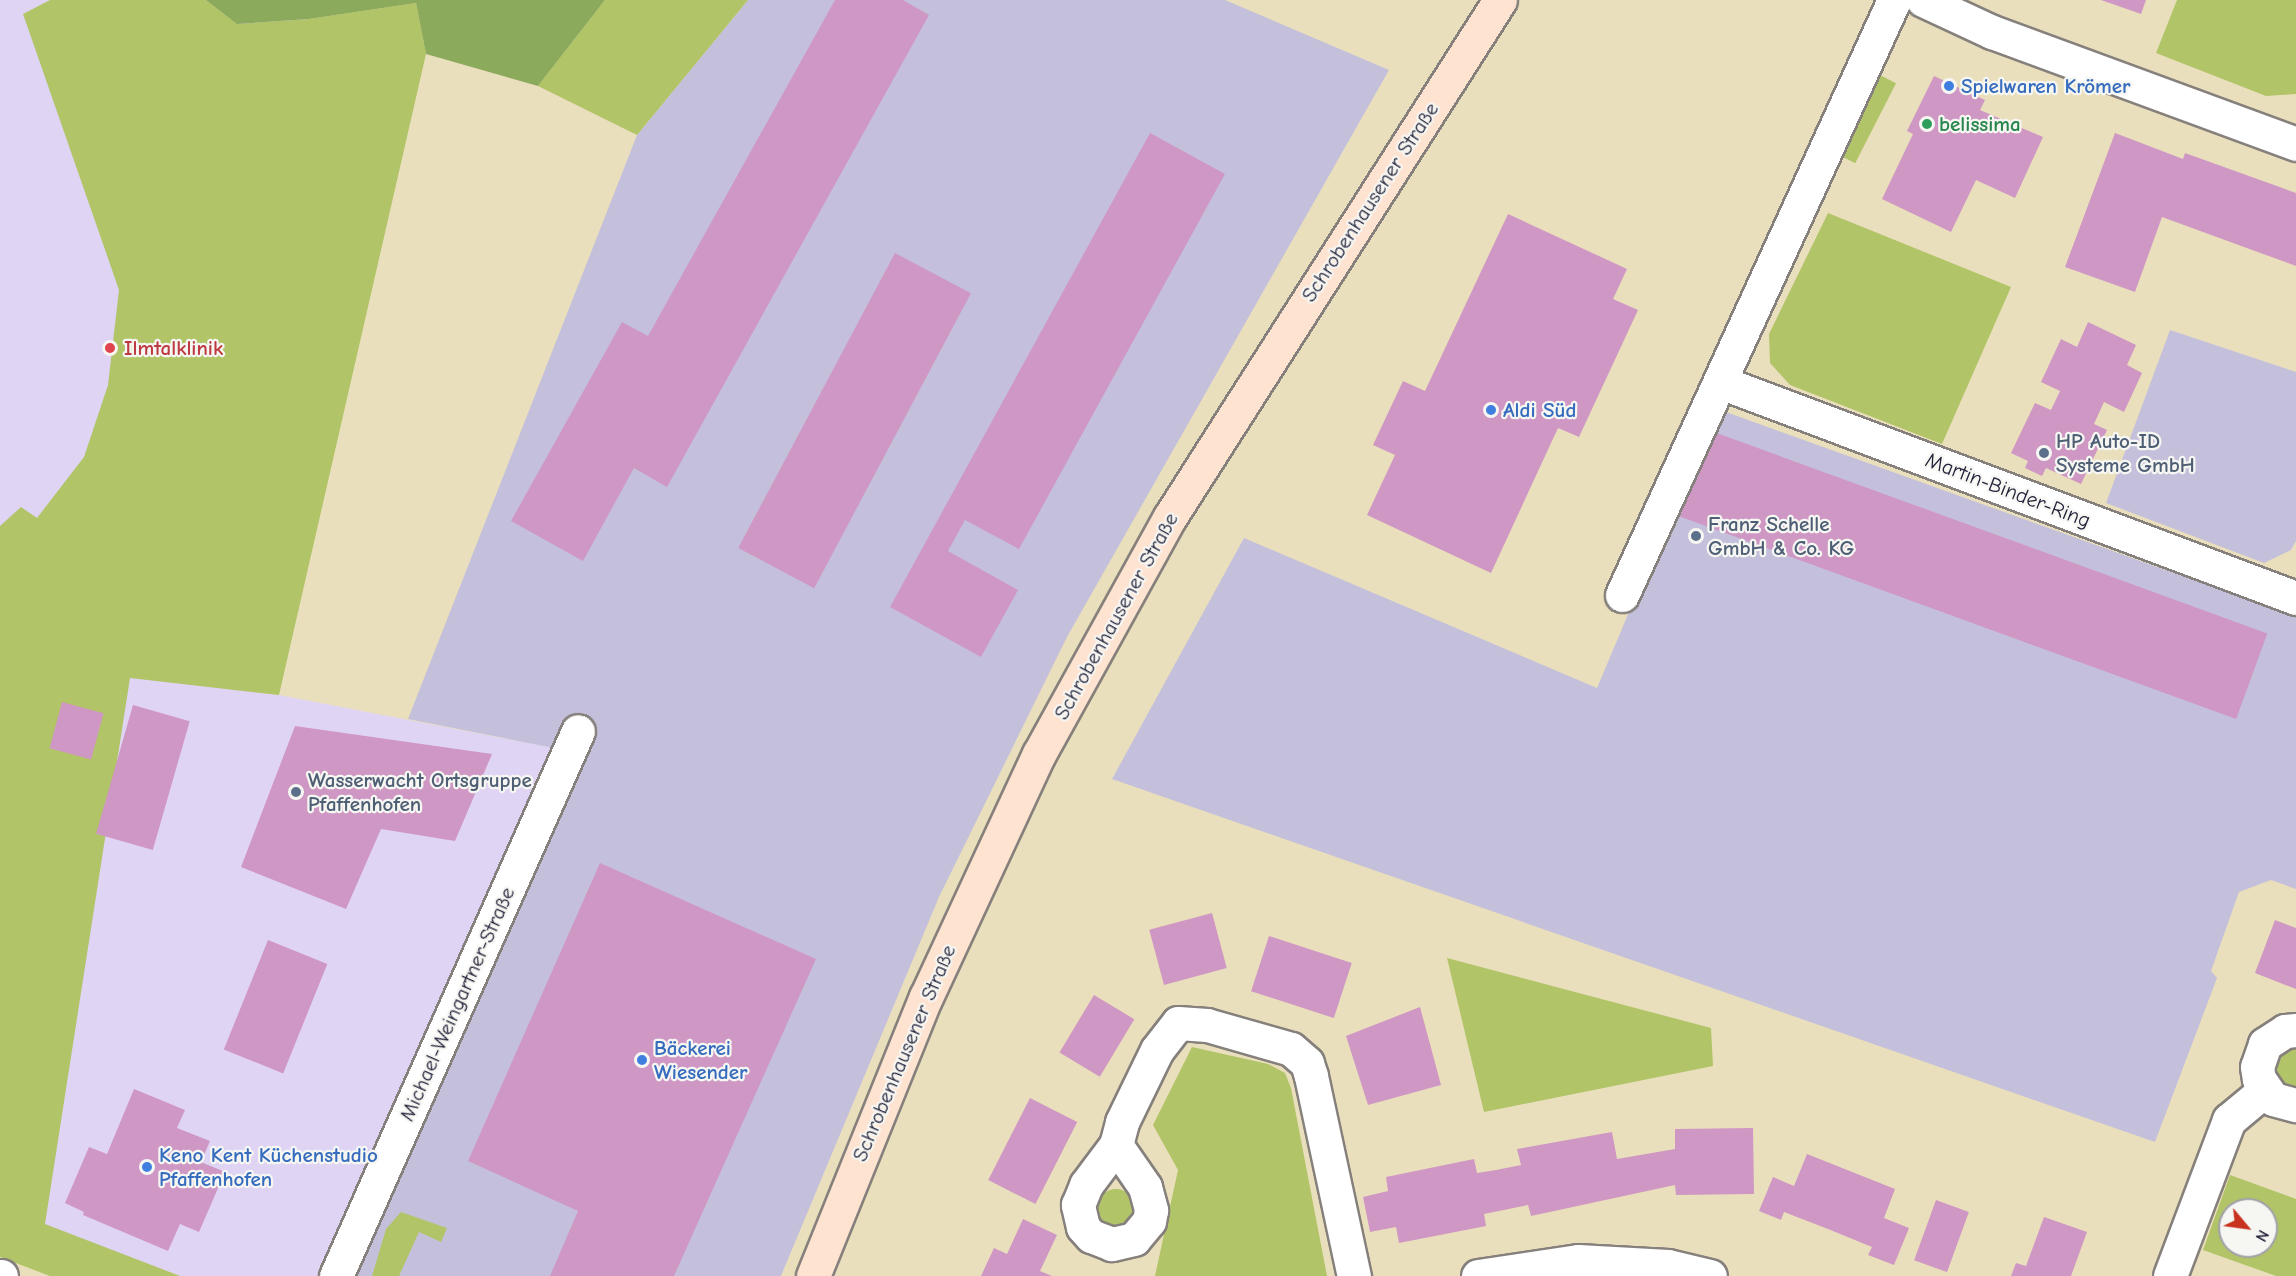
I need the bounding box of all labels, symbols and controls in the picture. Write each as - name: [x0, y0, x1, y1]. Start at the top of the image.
- place label: Spielwaren Krömer: [1961, 73, 2130, 99]
- marker: Spielwaren Krömer: [1942, 79, 1956, 93]
- street label: Schrobenhausener Straße: [1296, 97, 1444, 307]
- place label: belissima: [1939, 111, 2021, 137]
- marker: belissima: [1920, 117, 1934, 131]
- place label: Ilmtalklinik: [124, 335, 223, 361]
- marker: Ilmtalklinik: [101, 339, 119, 357]
- place label: Aldi Süd: [1503, 397, 1576, 423]
- marker: Aldi Süd: [1484, 403, 1498, 417]
- place label: HP Auto-ID Systeme GmbH: [2056, 428, 2195, 478]
- marker: HP Auto-ID Systeme GmbH: [2037, 446, 2051, 460]
- street label: Martin-Binder-Ring: [1922, 447, 2094, 533]
- street label: Schrobenhausener Straße: [1049, 508, 1183, 724]
- place label: Franz Schelle GmbH & Co. KG: [1708, 511, 1854, 561]
- marker: Franz Schelle GmbH & Co. KG: [1689, 529, 1703, 543]
- place label: Wasserwacht Ortsgruppe Pfaffenhofen: [308, 767, 532, 817]
- marker: Wasserwacht Ortsgruppe Pfaffenhofen: [289, 785, 303, 799]
- street label: Michael-Weingartner-Straße: [394, 883, 520, 1125]
- street label: Schrobenhausener Straße: [847, 941, 961, 1165]
- place label: Bäckerei Wiesender: [654, 1035, 748, 1085]
- marker: Bäckerei Wiesender: [635, 1053, 649, 1067]
- place label: Keno Kent Küchenstudio Pfaffenhofen: [159, 1142, 378, 1192]
- marker: Keno Kent Küchenstudio Pfaffenhofen: [140, 1160, 154, 1174]
- north arrow: [2218, 1198, 2278, 1258]
- text: N: [2252, 1227, 2272, 1245]

